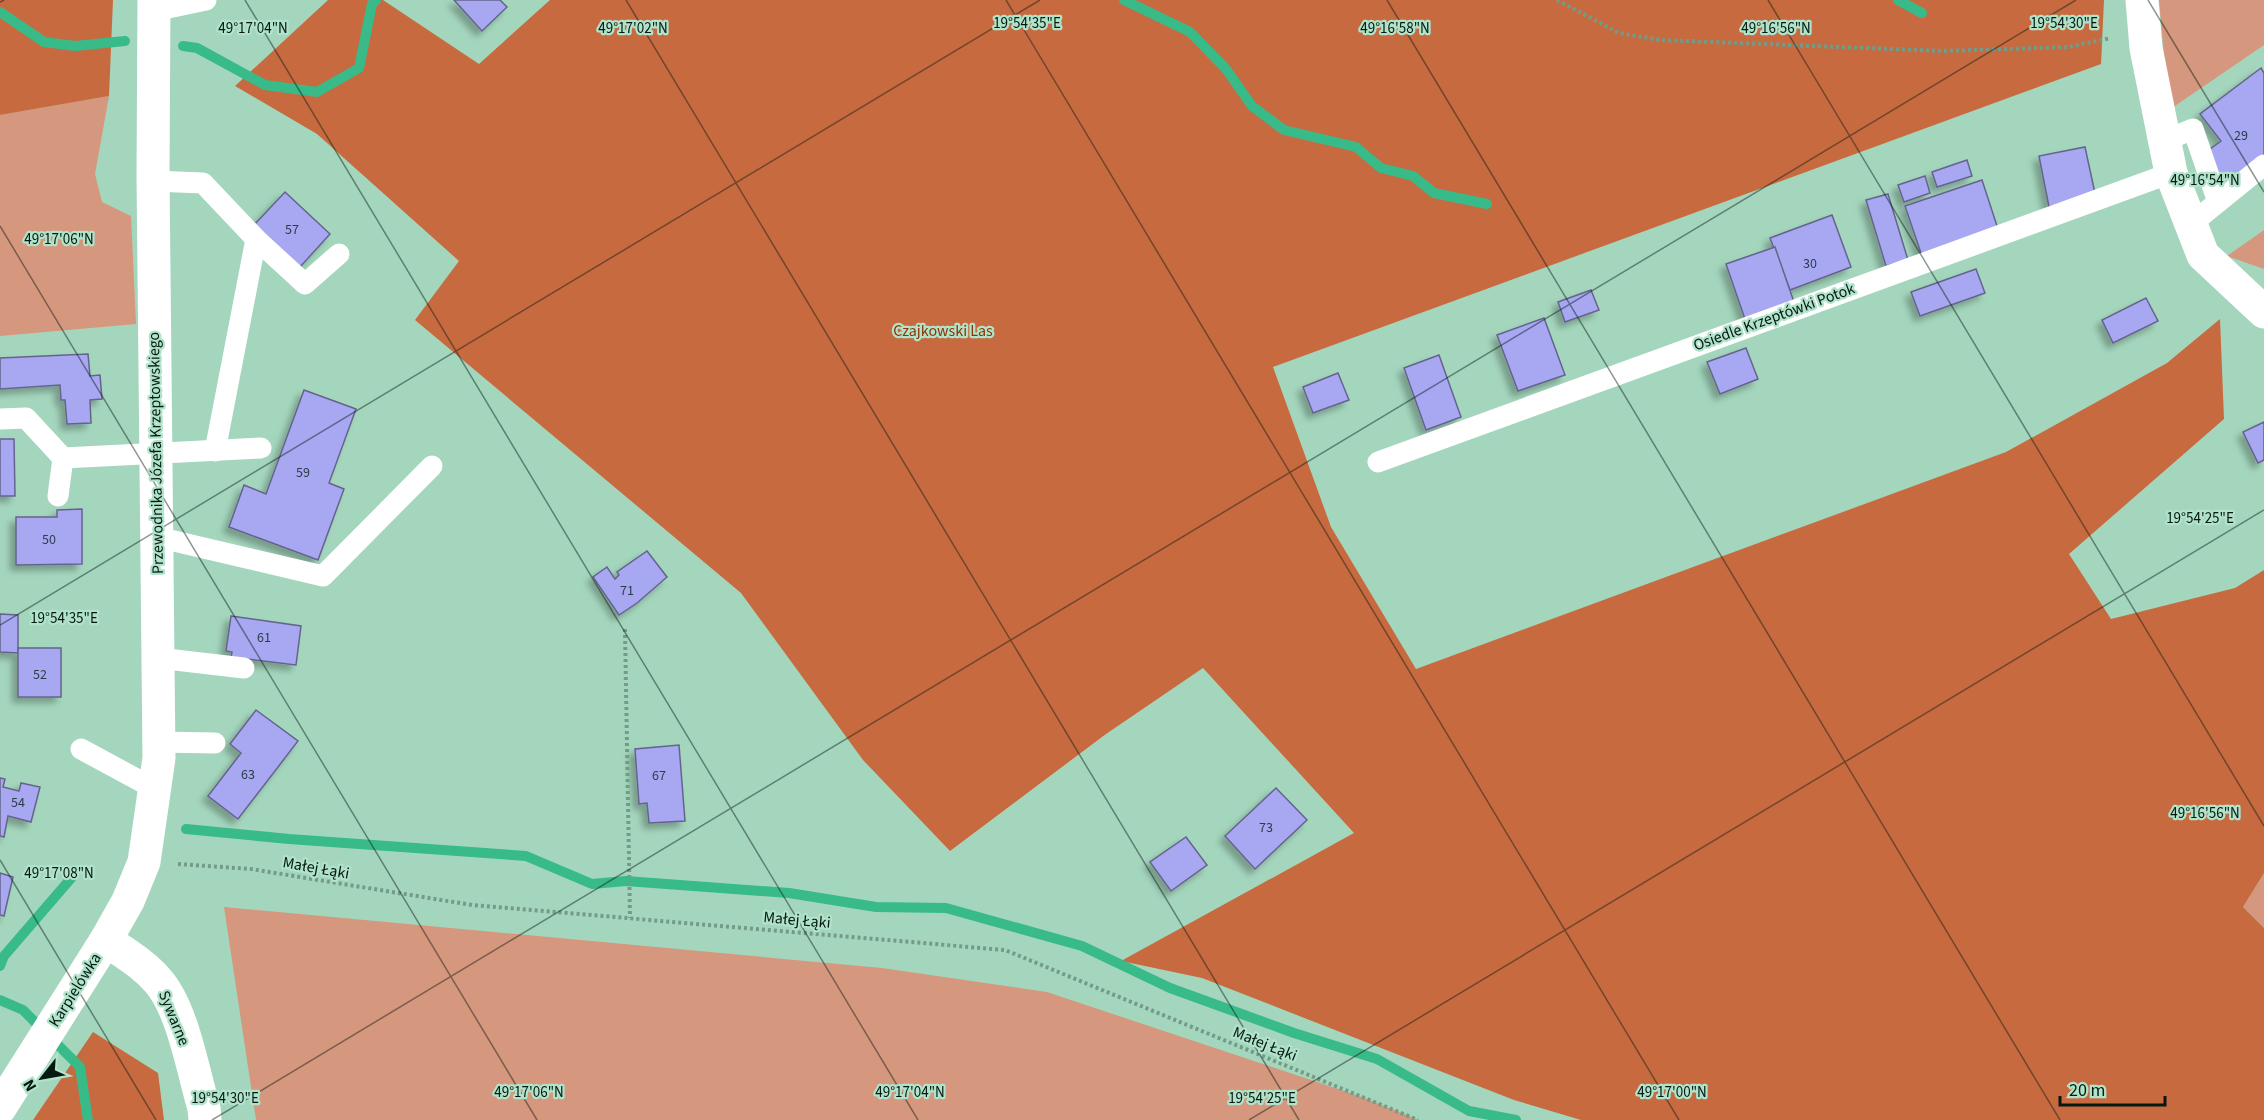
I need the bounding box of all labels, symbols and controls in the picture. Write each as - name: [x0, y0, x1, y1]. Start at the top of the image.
- text: 19°54'35"E: [993, 13, 1061, 34]
- text: 19°54'30"E: [2030, 13, 2098, 34]
- text: 49°17'04"N: [218, 18, 288, 39]
- text: 49°17'02"N: [598, 18, 668, 39]
- text: 49°16'58"N: [1360, 18, 1430, 39]
- text: 49°16'56"N: [1741, 18, 1811, 39]
- house number: 29: [2234, 126, 2248, 146]
- text: 49°16'54"N: [2170, 170, 2240, 191]
- house number: 57: [285, 220, 299, 240]
- text: 49°17'06"N: [24, 229, 94, 250]
- house number: 30: [1803, 254, 1817, 274]
- street label: Osiedle Krzeptówki Potok: [1690, 277, 1858, 356]
- park label: Czajkowski Las: [893, 320, 993, 342]
- street label: Przewodnika Józefa Krzeptowskiego: [143, 332, 169, 574]
- house number: 59: [296, 463, 310, 483]
- text: 19°54'25"E: [2166, 508, 2234, 529]
- house number: 50: [42, 530, 56, 550]
- house number: 71: [620, 581, 634, 601]
- text: 19°54'35"E: [30, 608, 98, 629]
- house number: 61: [257, 628, 271, 648]
- house number: 52: [33, 665, 47, 685]
- house number: 63: [241, 765, 255, 785]
- house number: 67: [652, 766, 666, 786]
- house number: 54: [11, 793, 25, 813]
- text: 49°16'56"N: [2170, 803, 2240, 824]
- house number: 73: [1259, 818, 1273, 838]
- street label: Małej Łąki: [281, 851, 351, 885]
- text: 49°17'08"N: [24, 863, 94, 884]
- street label: Małej Łąki: [762, 906, 832, 934]
- street label: Karpielówka: [44, 949, 106, 1031]
- street label: Sywarne: [153, 987, 195, 1049]
- street label: Małej Łąki: [1230, 1021, 1300, 1067]
- north arrow: [12, 1048, 72, 1108]
- scale bar: [2060, 1069, 2165, 1107]
- text: N: [18, 1075, 42, 1095]
- text: 20 m: [2069, 1078, 2105, 1103]
- text: 49°17'06"N: [494, 1082, 564, 1103]
- text: 49°17'04"N: [875, 1082, 945, 1103]
- text: 49°17'00"N: [1637, 1082, 1707, 1103]
- text: 19°54'30"E: [191, 1088, 259, 1109]
- text: 19°54'25"E: [1228, 1088, 1296, 1109]

